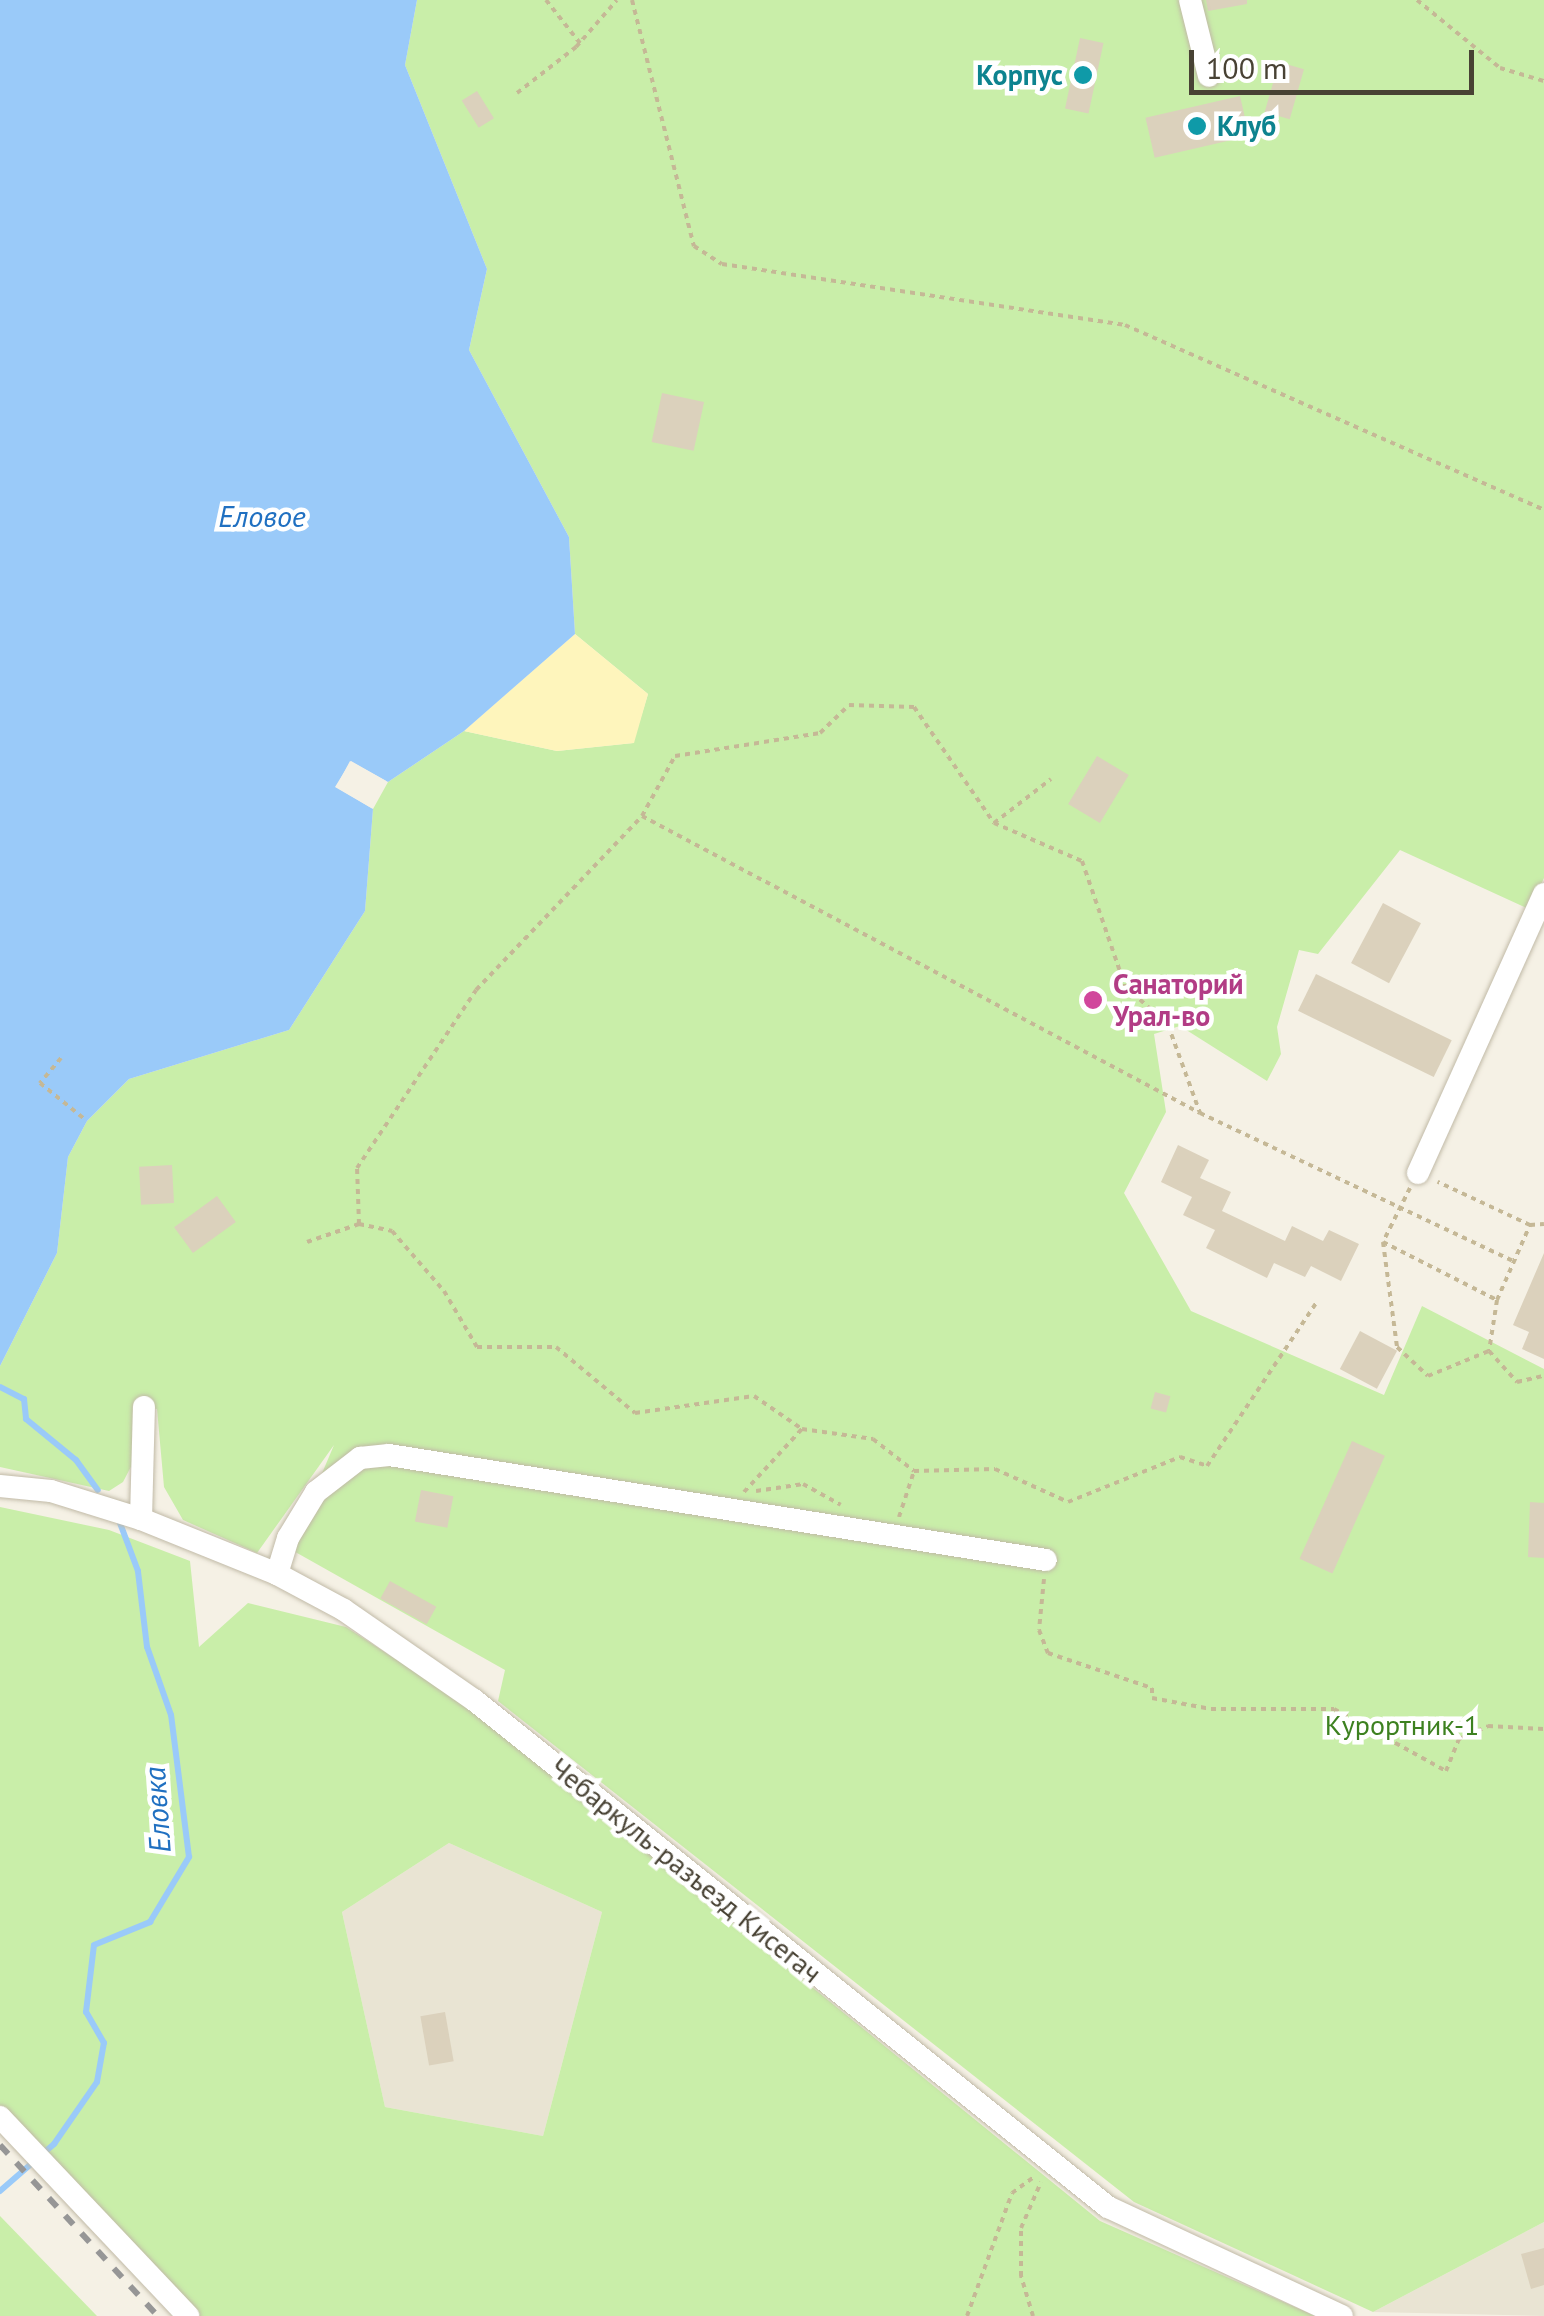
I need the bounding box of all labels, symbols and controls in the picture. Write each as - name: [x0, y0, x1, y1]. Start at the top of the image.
- scale bar: [1194, 30, 1479, 92]
- text: 100 m: [1206, 48, 1287, 87]
- place label: Корпус: [976, 58, 1063, 92]
- marker: Корпус: [1072, 64, 1094, 86]
- place label: Клуб: [1217, 109, 1276, 143]
- marker: Клуб: [1186, 115, 1208, 137]
- water label: Еловое: [218, 498, 306, 534]
- place label: Санаторий Урал-во: [1113, 967, 1244, 1033]
- marker: Санаторий Урал-во: [1082, 989, 1104, 1011]
- park label: Курортник-1: [1325, 1708, 1479, 1742]
- street label: Чебаркуль-разъезд Кисегач: [544, 1750, 828, 1990]
- water label: Еловка: [136, 1766, 178, 1854]

